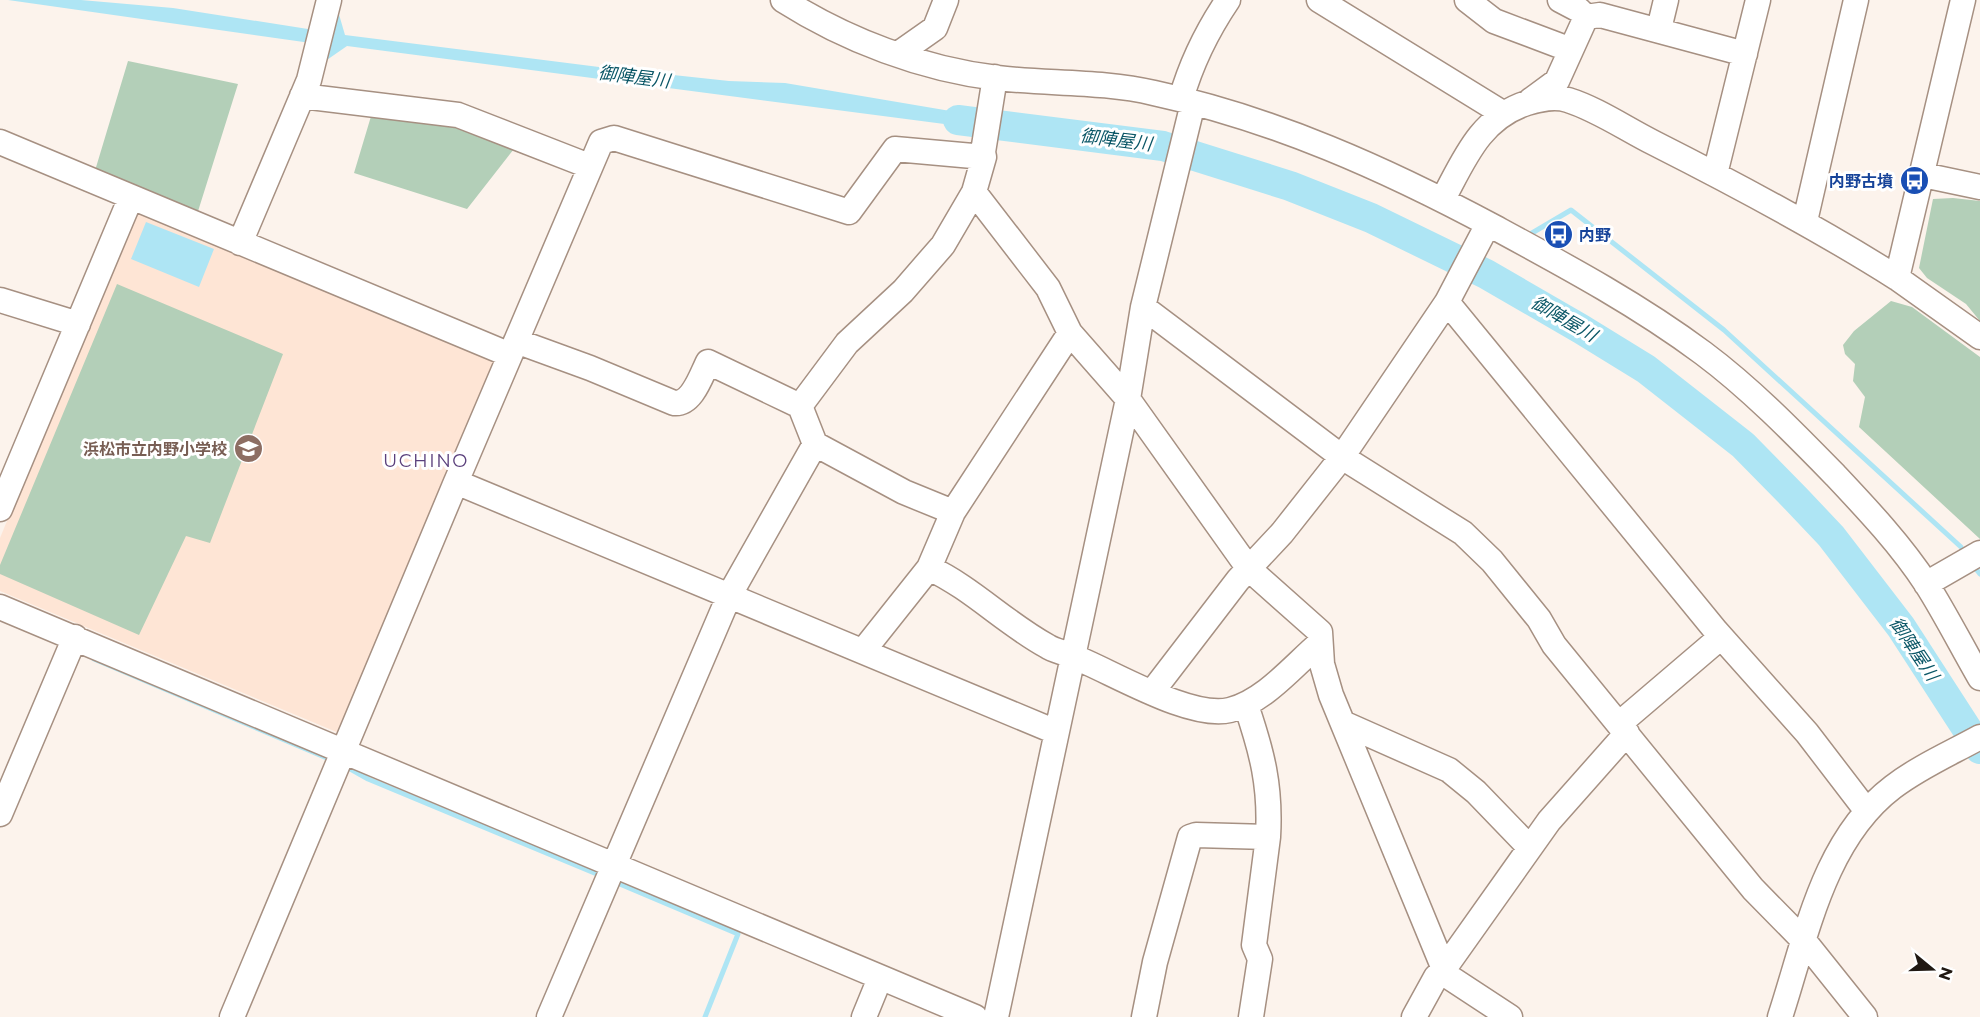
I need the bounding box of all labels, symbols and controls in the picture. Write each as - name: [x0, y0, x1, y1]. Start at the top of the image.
- water label: 御陣屋川: [597, 62, 673, 93]
- water label: 御陣屋川: [1079, 125, 1155, 156]
- bus stop icon: 内野古墳: [1898, 165, 1930, 197]
- place label: 内野古墳: [1829, 172, 1893, 191]
- bus stop icon: 内野: [1542, 219, 1574, 251]
- place label: 内野: [1579, 226, 1611, 245]
- water label: 御陣屋川: [1527, 291, 1602, 348]
- school or university icon: 浜松市立内野小学校: [232, 433, 264, 465]
- place label: 浜松市立内野小学校: [83, 440, 227, 459]
- district label: UCHINO: [383, 450, 469, 472]
- water label: 御陣屋川: [1885, 613, 1944, 687]
- north arrow: [1902, 939, 1962, 999]
- text: N: [1935, 965, 1957, 983]

